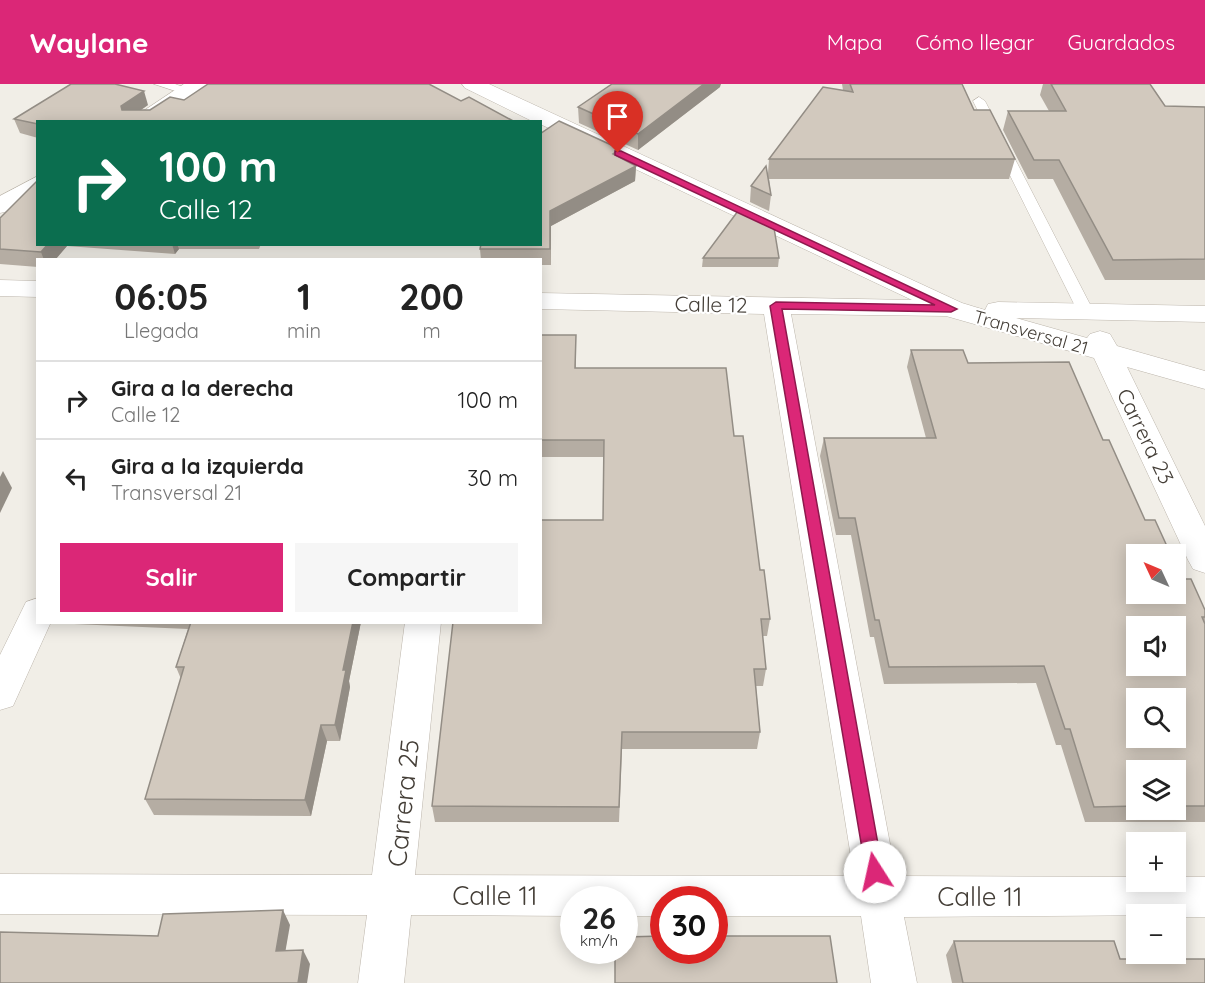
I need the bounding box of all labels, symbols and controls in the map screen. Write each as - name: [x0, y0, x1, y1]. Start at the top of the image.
- text: Waylane: [30, 25, 149, 60]
- text: Mapa: [827, 29, 882, 55]
- text: Cómo llegar: [915, 29, 1034, 55]
- text: Guardados: [1067, 29, 1175, 55]
- pin: [592, 91, 643, 153]
- icon: arrive: [601, 100, 634, 133]
- text: 100 m: [159, 140, 277, 193]
- icon: right: [60, 144, 138, 222]
- text: Calle 12: [159, 192, 253, 226]
- text: 06:05: [114, 274, 209, 319]
- text: 1: [297, 274, 311, 319]
- text: 200: [399, 274, 464, 319]
- street label: Calle 12: [674, 290, 748, 318]
- street label: Transversal 21: [971, 305, 1091, 359]
- text: Llegada: [124, 318, 199, 343]
- text: min: [287, 318, 321, 343]
- text: m: [422, 318, 441, 343]
- text: Gira a la derecha: [111, 374, 294, 402]
- icon: right: [60, 384, 93, 417]
- street label: Carrera 23: [1112, 384, 1180, 488]
- text: 100 m: [458, 386, 518, 414]
- text: Calle 12: [111, 402, 180, 427]
- text: Gira a la izquierda: [111, 452, 304, 480]
- icon: left: [60, 462, 93, 495]
- text: 30 m: [467, 464, 518, 492]
- text: Transversal 21: [111, 480, 242, 505]
- button: Salir: [60, 543, 283, 612]
- button: Compartir: [295, 543, 518, 612]
- north arrow: [1126, 544, 1186, 604]
- map controls: [1126, 544, 1186, 964]
- button: sound: [1126, 616, 1186, 676]
- button: search: [1126, 688, 1186, 748]
- street label: Carrera 25: [380, 738, 426, 868]
- button: layers: [1126, 760, 1186, 820]
- button: +: [1126, 832, 1186, 892]
- position arrow: [843, 840, 907, 904]
- street label: Calle 11: [452, 879, 538, 912]
- street label: Calle 11: [937, 880, 1023, 913]
- speed limit sign: 30: [650, 886, 728, 964]
- text: 26: [582, 899, 616, 937]
- button: −: [1126, 904, 1186, 964]
- text: km/h: [580, 931, 618, 950]

